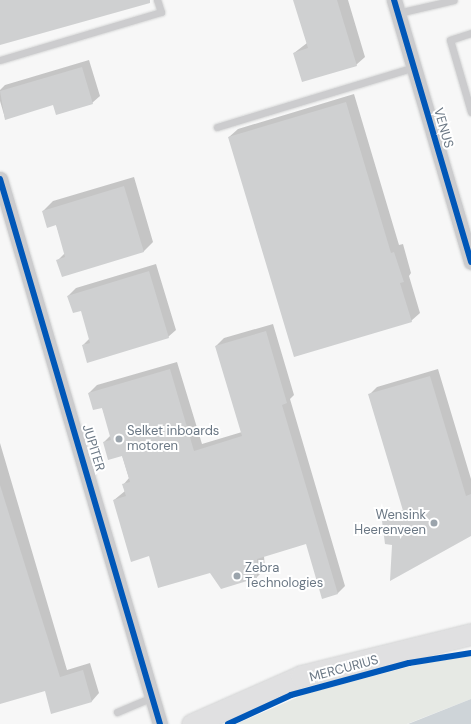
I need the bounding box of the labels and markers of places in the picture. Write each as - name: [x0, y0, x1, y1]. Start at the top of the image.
- place label: Selket inboards motoren: [127, 424, 219, 455]
- marker: Selket inboards motoren: [114, 434, 124, 444]
- place label: Wensink Heerenveen: [354, 508, 426, 539]
- marker: Wensink Heerenveen: [429, 518, 439, 528]
- place label: Zebra Technologies: [245, 561, 323, 592]
- marker: Zebra Technologies: [232, 571, 242, 581]

